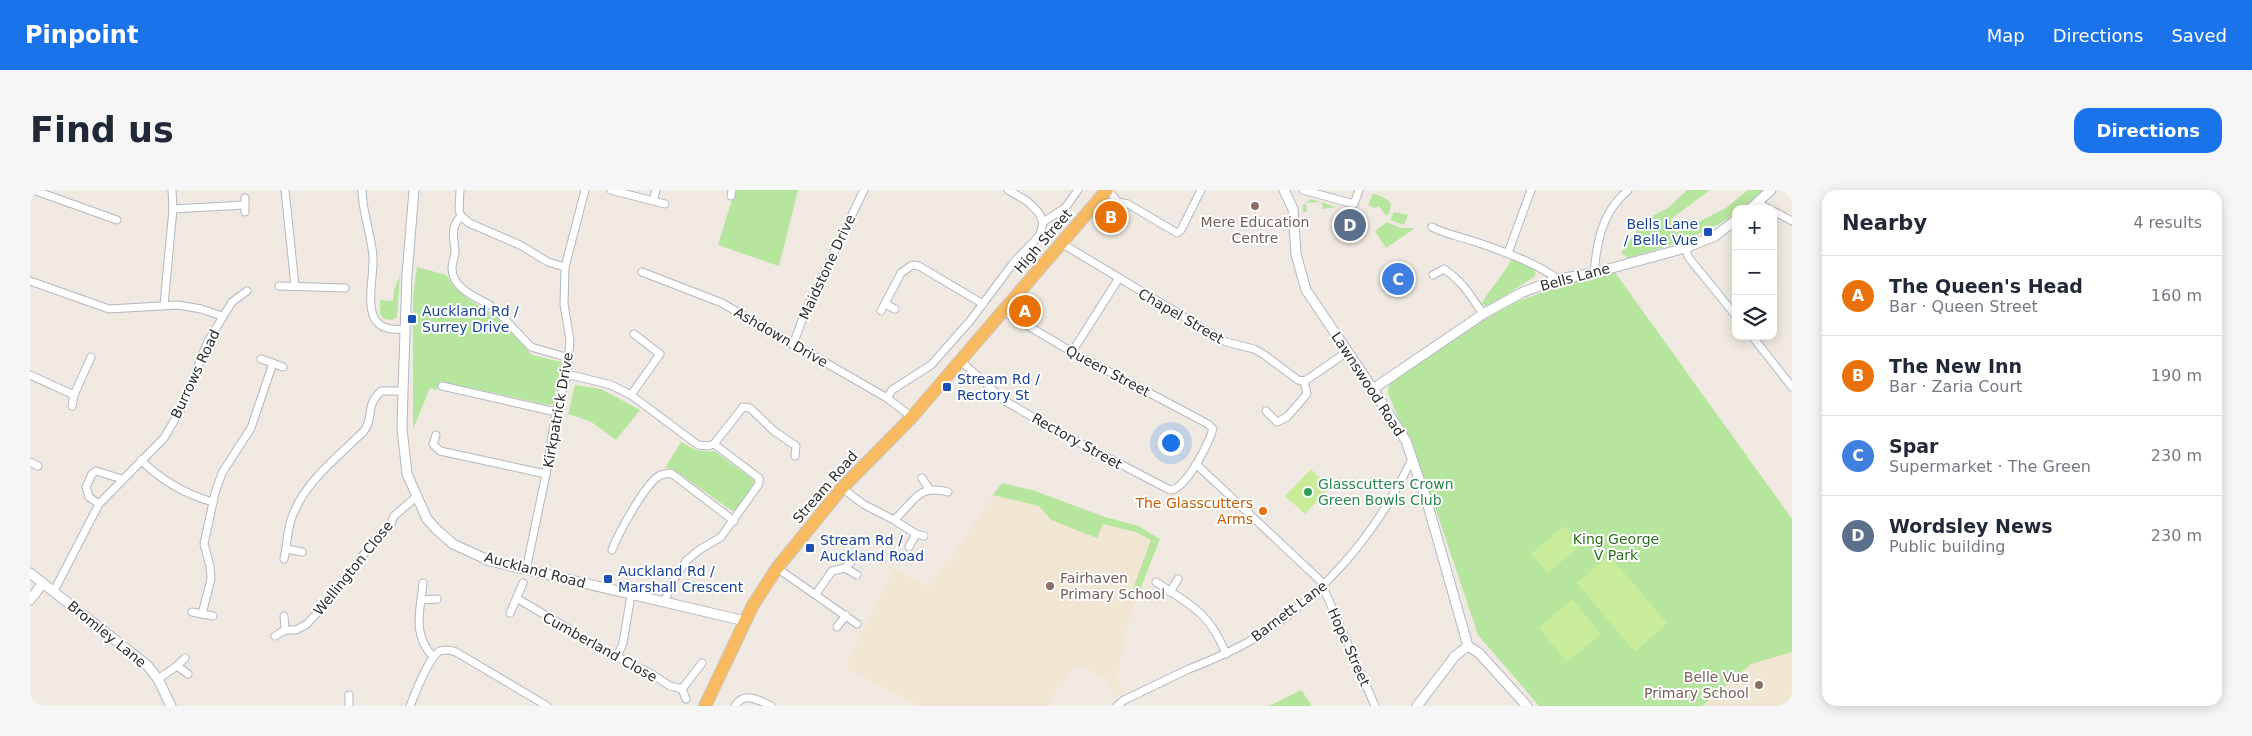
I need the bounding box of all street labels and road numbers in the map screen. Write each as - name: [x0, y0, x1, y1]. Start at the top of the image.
- street label: High Street: [1011, 205, 1075, 276]
- street label: Maidstone Drive: [796, 212, 858, 322]
- street label: Bells Lane: [1538, 260, 1612, 294]
- street label: Chapel Street: [1136, 285, 1227, 347]
- street label: Ashdown Drive: [731, 304, 831, 370]
- street label: Burrows Road: [167, 327, 223, 421]
- street label: Lawnswood Road: [1328, 329, 1408, 439]
- street label: Queen Street: [1063, 342, 1153, 400]
- street label: Kirkpatrick Drive: [540, 351, 576, 469]
- street label: Rectory Street: [1029, 410, 1125, 473]
- street label: Stream Road: [789, 448, 861, 526]
- street label: Wellington Close: [310, 518, 396, 618]
- street label: Auckland Road: [483, 549, 587, 591]
- street label: Barnett Lane: [1248, 577, 1330, 645]
- street label: Bromley Lane: [65, 597, 149, 671]
- street label: Hope Street: [1325, 606, 1374, 689]
- street label: Cumberland Close: [540, 609, 660, 685]

